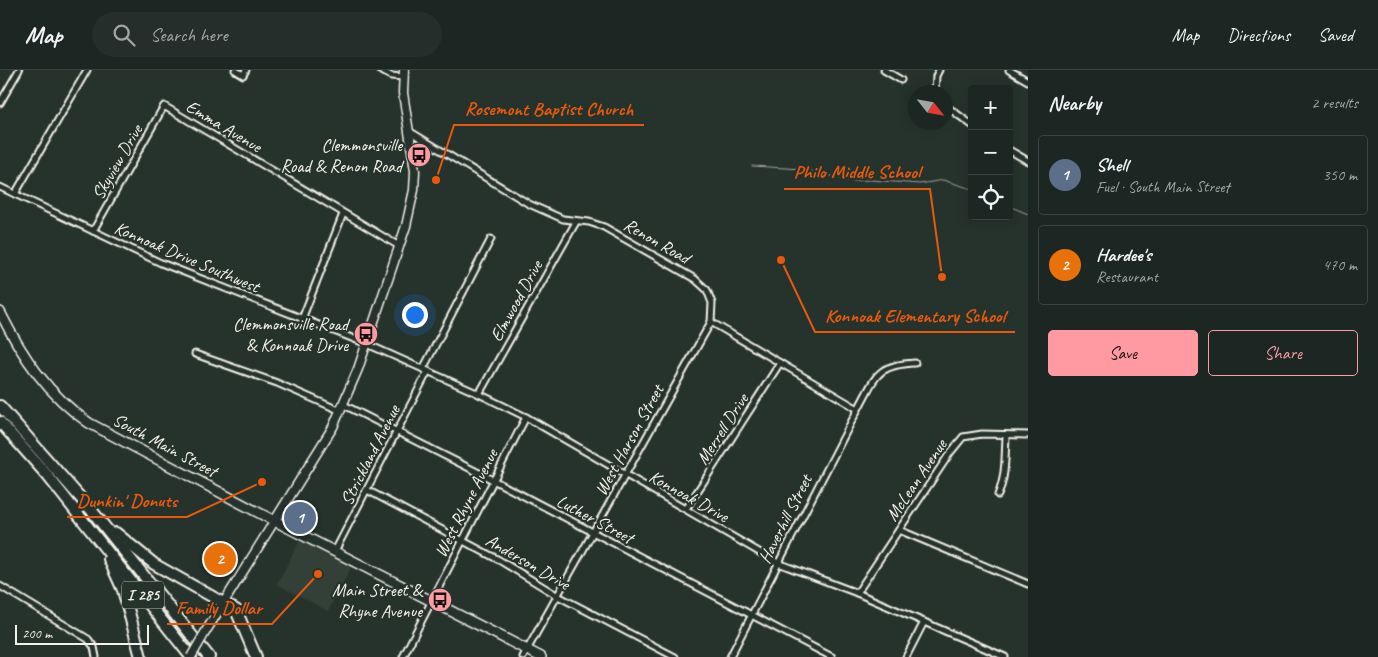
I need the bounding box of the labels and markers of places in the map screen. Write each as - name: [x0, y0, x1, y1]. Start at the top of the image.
- callout: Rosemont Baptist Church: [454, 91, 644, 125]
- place label: Clemmonsville Road & Renon Road: [281, 134, 405, 177]
- bus stop icon: Clemmonsville Road & Renon Road: [406, 142, 432, 168]
- callout: Philo Middle School: [784, 155, 930, 189]
- callout: Konnoak Elementary School: [815, 298, 1015, 332]
- place label: Clemmonsville Road & Konnoak Drive: [233, 313, 351, 356]
- bus stop icon: Clemmonsville Road & Konnoak Drive: [353, 321, 379, 347]
- callout: Dunkin' Donuts: [67, 483, 187, 517]
- pin: 1: [284, 499, 316, 537]
- pin: 2: [204, 540, 236, 578]
- place label: Main Street & Rhyne Avenue: [332, 579, 424, 622]
- bus stop icon: Main Street & Rhyne Avenue: [427, 587, 453, 613]
- callout: Family Dollar: [167, 590, 272, 624]

